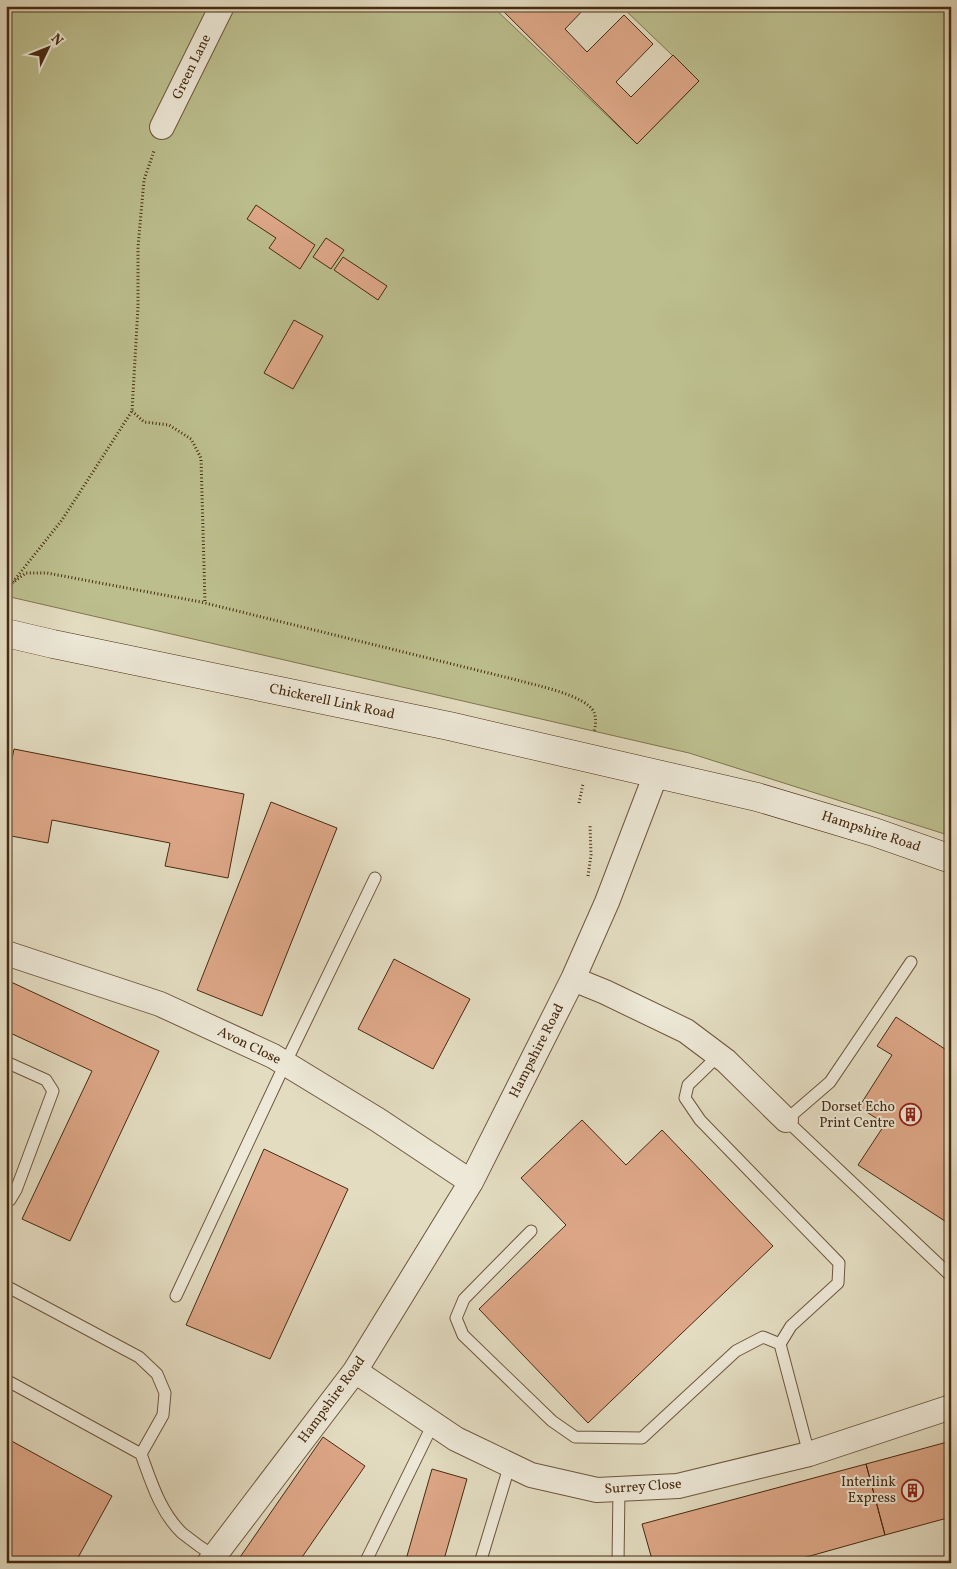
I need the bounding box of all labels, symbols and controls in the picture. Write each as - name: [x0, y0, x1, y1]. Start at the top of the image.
- north arrow: [22, 22, 72, 72]
- text: N: [46, 30, 67, 50]
- street label: Green Lane: [168, 31, 216, 103]
- street label: Chickerell Link Road: [268, 679, 397, 725]
- street label: Hampshire Road: [819, 807, 923, 857]
- street label: Hampshire Road: [505, 1001, 569, 1101]
- street label: Avon Close: [214, 1022, 284, 1070]
- place label: Dorset Echo Print Centre: [819, 1098, 895, 1133]
- building icon: Dorset Echo Print Centre: [899, 1103, 923, 1127]
- street label: Hampshire Road: [294, 1353, 370, 1447]
- place label: Interlink Express: [841, 1473, 896, 1508]
- street label: Surrey Close: [604, 1475, 683, 1499]
- building icon: Interlink Express: [900, 1478, 924, 1502]

